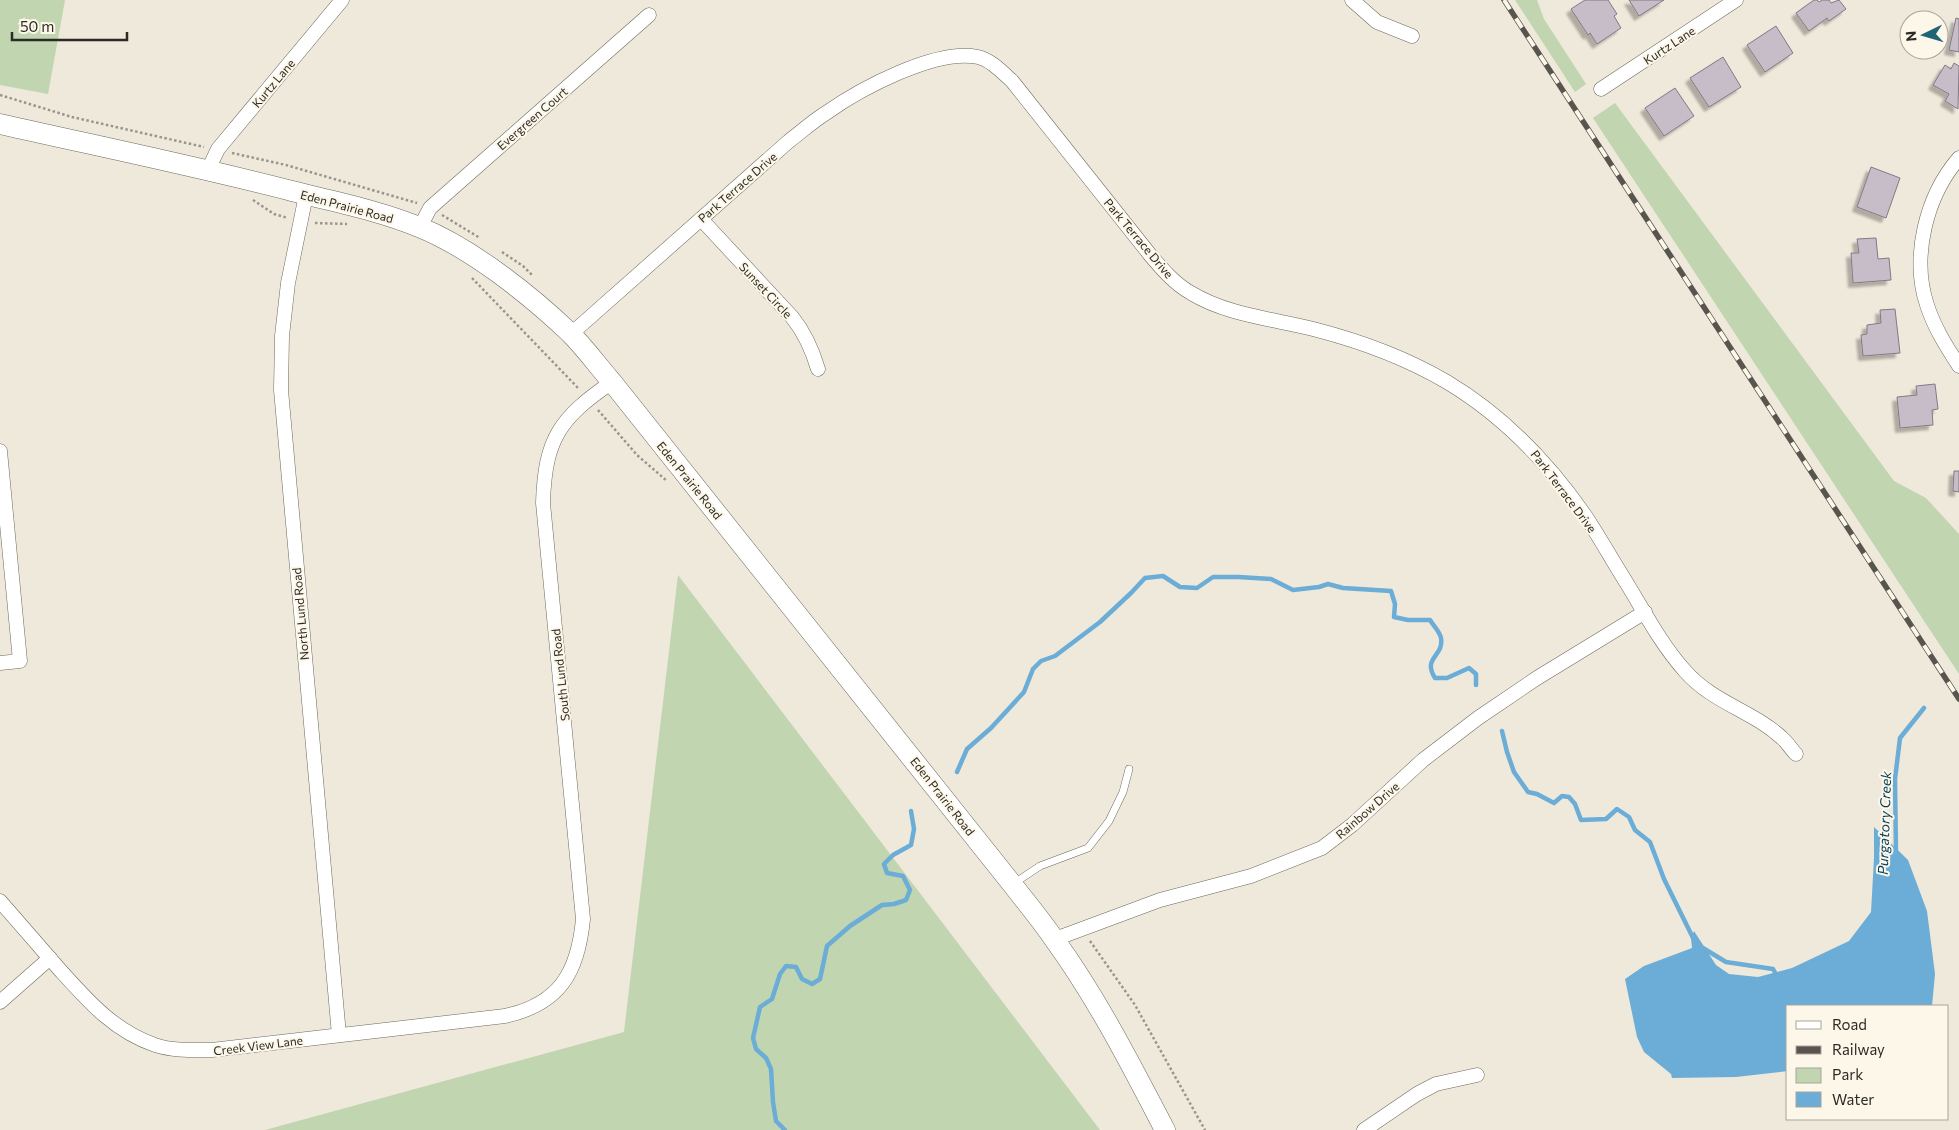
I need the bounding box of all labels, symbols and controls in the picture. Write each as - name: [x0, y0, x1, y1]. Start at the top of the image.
- scale bar: [12, 10, 128, 42]
- north arrow: [1899, 10, 1949, 60]
- text: 50 m: [20, 17, 54, 35]
- street label: Kurtz Lane: [1640, 23, 1698, 67]
- text: N: [1902, 30, 1919, 42]
- street label: Kurtz Lane: [249, 56, 297, 110]
- street label: Evergreen Court: [494, 84, 570, 152]
- street label: Park Terrace Drive: [695, 149, 779, 225]
- street label: Eden Prairie Road: [299, 187, 395, 225]
- street label: Park Terrace Drive: [1102, 195, 1176, 281]
- street label: Sunset Circle: [737, 259, 795, 321]
- street label: Eden Prairie Road: [654, 438, 726, 522]
- street label: Park Terrace Drive: [1528, 447, 1600, 535]
- street label: North Lund Road: [289, 567, 311, 661]
- street label: South Lund Road: [548, 628, 572, 722]
- street label: Eden Prairie Road: [908, 754, 978, 838]
- water label: Purgatory Creek: [1874, 770, 1894, 875]
- street label: Rainbow Drive: [1333, 779, 1401, 841]
- legend: [1786, 1005, 1949, 1120]
- text: Road: [1832, 1015, 1867, 1033]
- street label: Creek View Lane: [212, 1033, 304, 1057]
- text: Railway: [1832, 1040, 1885, 1058]
- text: Park: [1832, 1065, 1863, 1083]
- text: Water: [1832, 1090, 1874, 1108]

